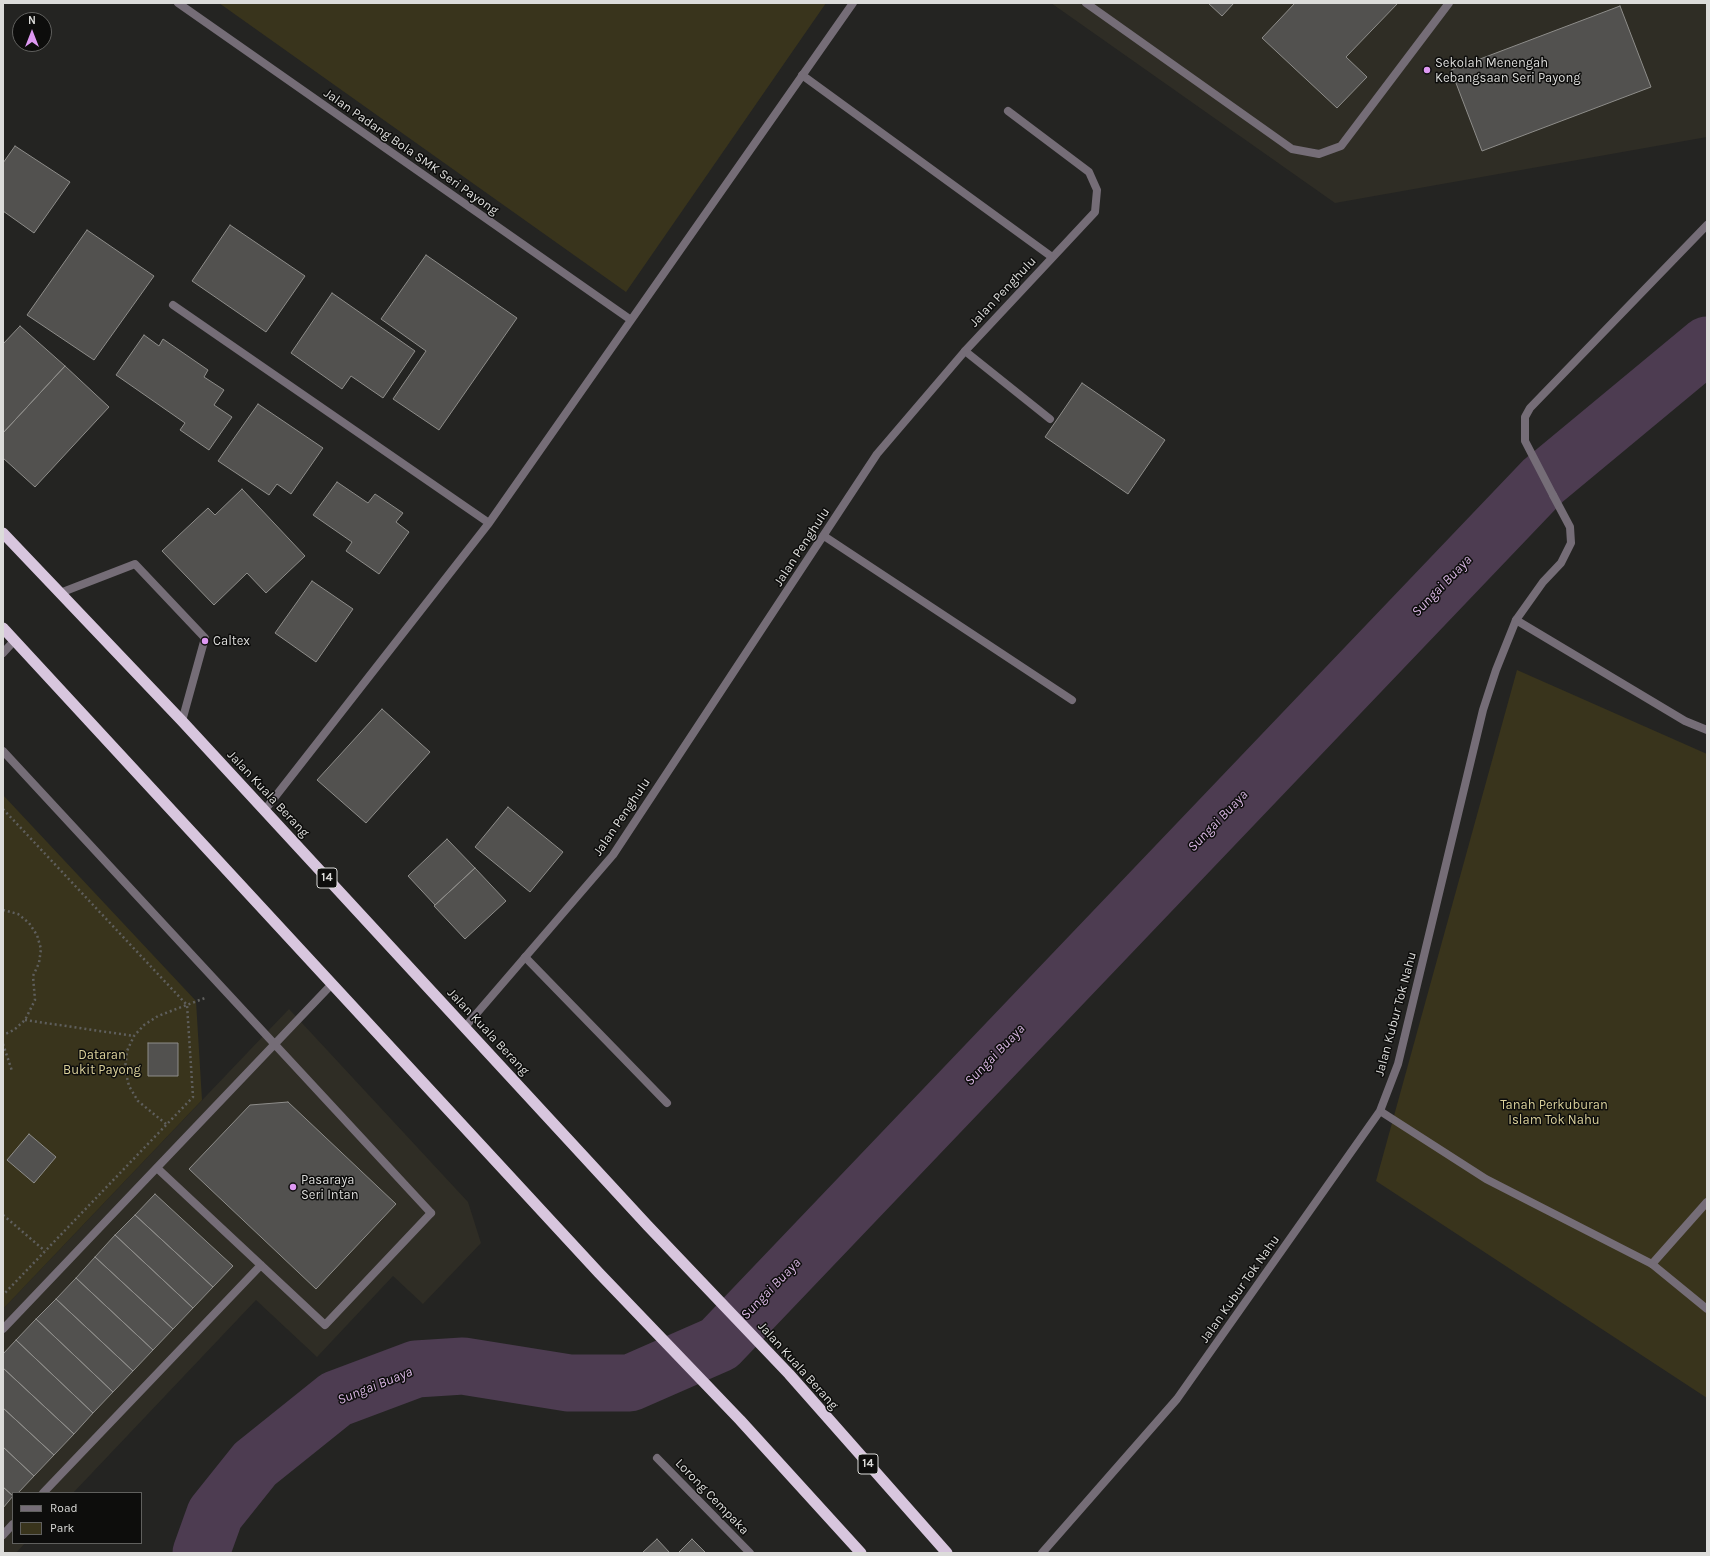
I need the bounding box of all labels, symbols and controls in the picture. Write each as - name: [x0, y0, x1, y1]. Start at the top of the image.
- north arrow: [12, 12, 52, 52]
- text: N: [28, 14, 36, 27]
- place label: Sekolah Menengah Kebangsaan Seri Payong: [1435, 55, 1581, 86]
- marker: Sekolah Menengah Kebangsaan Seri Payong: [1422, 65, 1432, 75]
- street label: Jalan Padang Bola SMK Seri Payong: [321, 86, 501, 218]
- street label: Jalan Penghulu: [966, 254, 1040, 330]
- street label: Jalan Penghulu: [771, 505, 833, 589]
- water label: Sungai Buaya: [1408, 552, 1476, 620]
- place label: Caltex: [213, 633, 250, 649]
- marker: Caltex: [200, 636, 210, 646]
- street label: Jalan Kuala Berang: [224, 747, 312, 841]
- street label: Jalan Penghulu: [590, 775, 654, 859]
- water label: Sungai Buaya: [1184, 787, 1252, 855]
- road number: 14: [317, 868, 337, 888]
- street label: Jalan Kubur Tok Nahu: [1372, 950, 1420, 1078]
- street label: Jalan Kuala Berang: [444, 985, 532, 1079]
- water label: Sungai Buaya: [961, 1021, 1029, 1089]
- park label: Dataran Bukit Payong: [63, 1047, 141, 1078]
- park label: Tanah Perkuburan Islam Tok Nahu: [1500, 1097, 1608, 1128]
- place label: Pasaraya Seri Intan: [301, 1172, 359, 1203]
- marker: Pasaraya Seri Intan: [288, 1182, 298, 1192]
- street label: Jalan Kubur Tok Nahu: [1197, 1232, 1283, 1346]
- water label: Sungai Buaya: [737, 1255, 805, 1323]
- street label: Jalan Kuala Berang: [754, 1319, 842, 1413]
- water label: Sungai Buaya: [335, 1363, 415, 1409]
- road number: 14: [858, 1454, 878, 1474]
- street label: Lorong Cempaka: [672, 1456, 752, 1538]
- legend: [12, 1492, 142, 1544]
- text: Road: [50, 1501, 78, 1515]
- text: Park: [50, 1521, 74, 1535]

